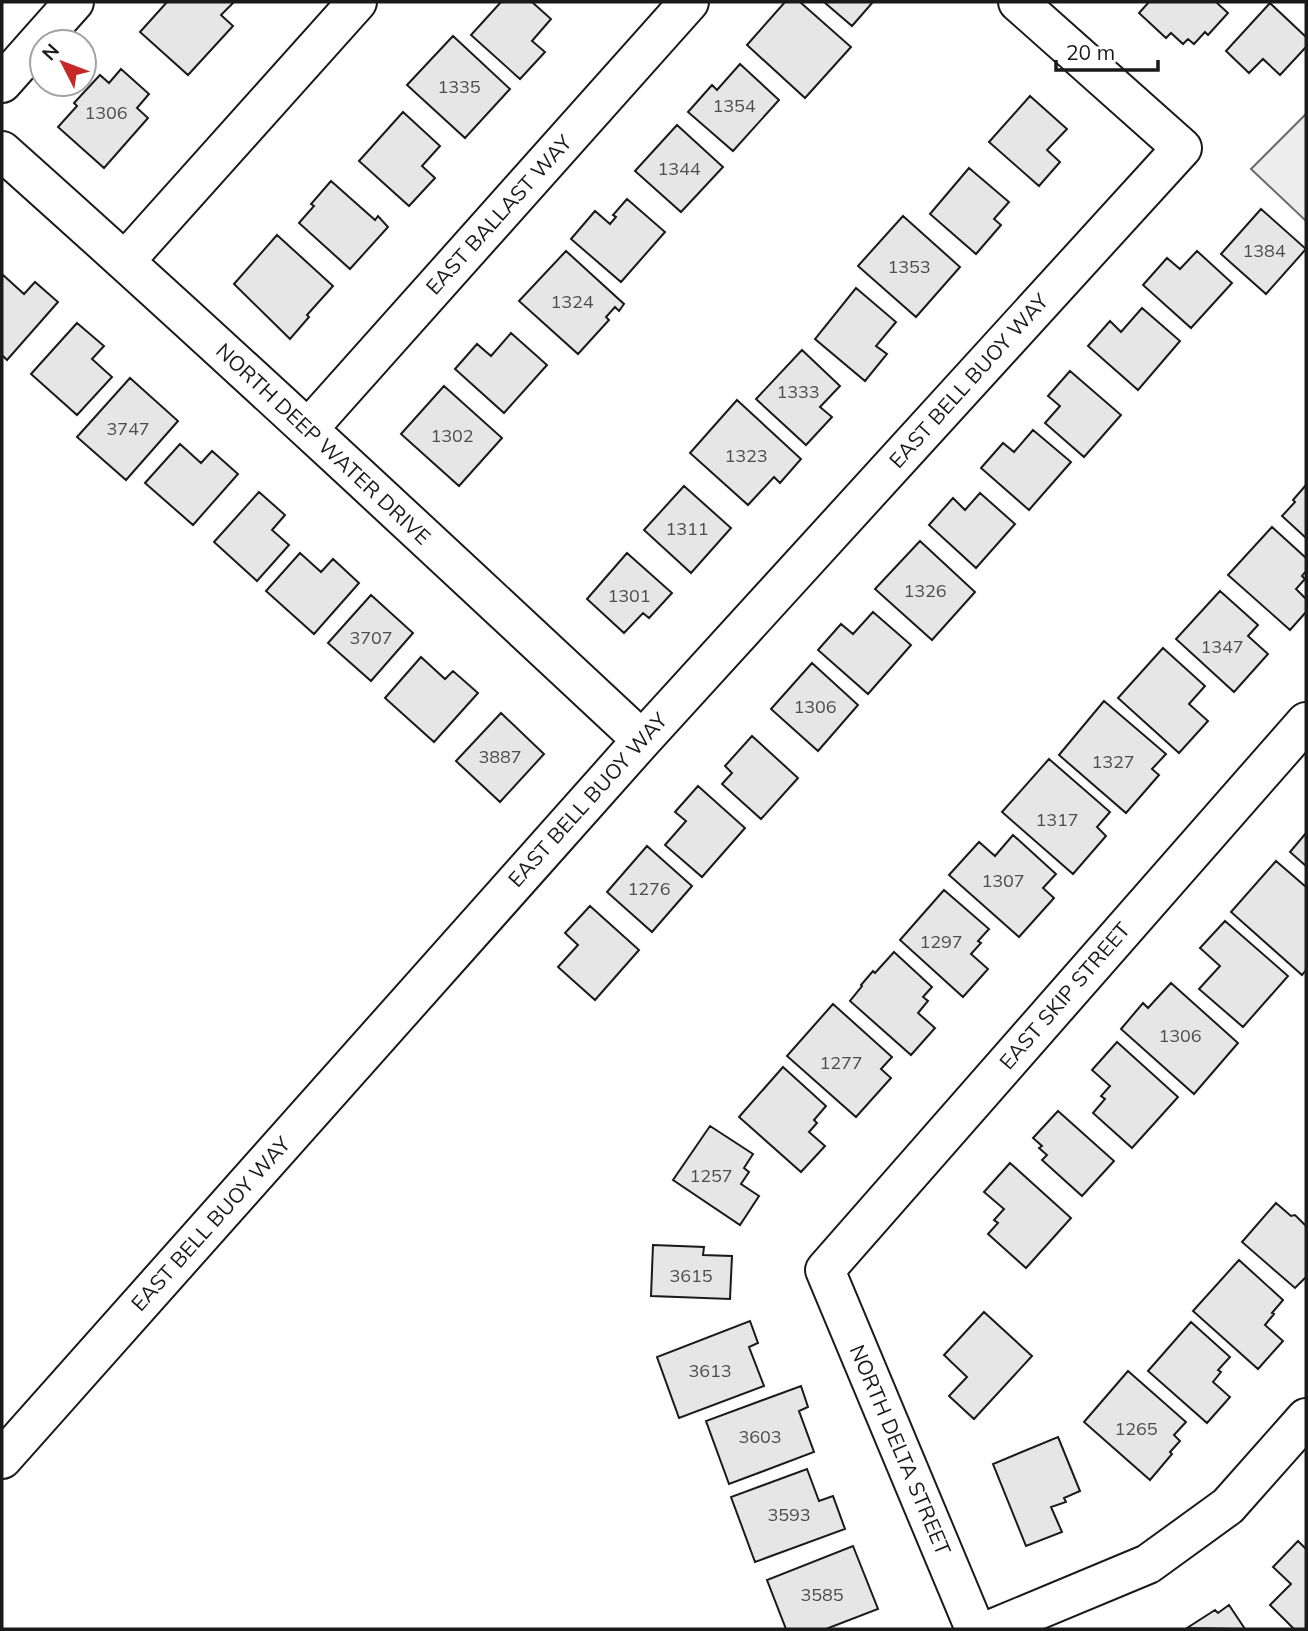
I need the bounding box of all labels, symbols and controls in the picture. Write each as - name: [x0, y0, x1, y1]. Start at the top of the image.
- north arrow: [28, 28, 98, 98]
- scale bar: [1056, 28, 1158, 72]
- text: N: [37, 38, 64, 65]
- text: 20 m: [1066, 39, 1115, 65]
- house number: 1335: [437, 75, 481, 98]
- house number: 1354: [712, 94, 756, 117]
- house number: 1306: [84, 101, 128, 124]
- street label: EAST BALLAST WAY: [420, 129, 577, 299]
- house number: 1344: [657, 157, 701, 180]
- house number: 1384: [1242, 239, 1286, 262]
- house number: 1353: [887, 255, 931, 278]
- street label: EAST BELL BUOY WAY: [883, 288, 1054, 473]
- house number: 1324: [550, 290, 594, 313]
- street label: NORTH DEEP WATER DRIVE: [211, 337, 436, 549]
- house number: 1333: [776, 380, 820, 403]
- house number: 3747: [106, 417, 150, 440]
- house number: 1302: [430, 424, 474, 447]
- house number: 1323: [724, 444, 768, 467]
- house number: 1311: [665, 517, 709, 540]
- house number: 1326: [903, 579, 947, 602]
- house number: 1301: [607, 584, 651, 607]
- house number: 3707: [349, 626, 393, 649]
- house number: 1347: [1200, 635, 1244, 658]
- house number: 1306: [793, 695, 837, 718]
- street label: EAST BELL BUOY WAY: [502, 707, 673, 892]
- house number: 3887: [478, 745, 522, 768]
- house number: 1327: [1091, 750, 1135, 773]
- house number: 1317: [1035, 808, 1079, 831]
- house number: 1307: [981, 869, 1025, 892]
- house number: 1276: [627, 877, 671, 900]
- street label: EAST SKIP STREET: [993, 916, 1135, 1074]
- house number: 1297: [919, 930, 963, 953]
- house number: 1306: [1158, 1024, 1202, 1047]
- house number: 1277: [819, 1051, 863, 1074]
- street label: EAST BELL BUOY WAY: [125, 1131, 296, 1316]
- house number: 1257: [689, 1164, 733, 1187]
- house number: 3615: [669, 1264, 713, 1287]
- street label: NORTH DELTA STREET: [845, 1340, 957, 1559]
- house number: 3613: [688, 1359, 732, 1382]
- house number: 1265: [1114, 1417, 1158, 1440]
- house number: 3603: [738, 1425, 782, 1448]
- house number: 3593: [767, 1503, 811, 1526]
- house number: 3585: [800, 1583, 844, 1606]

